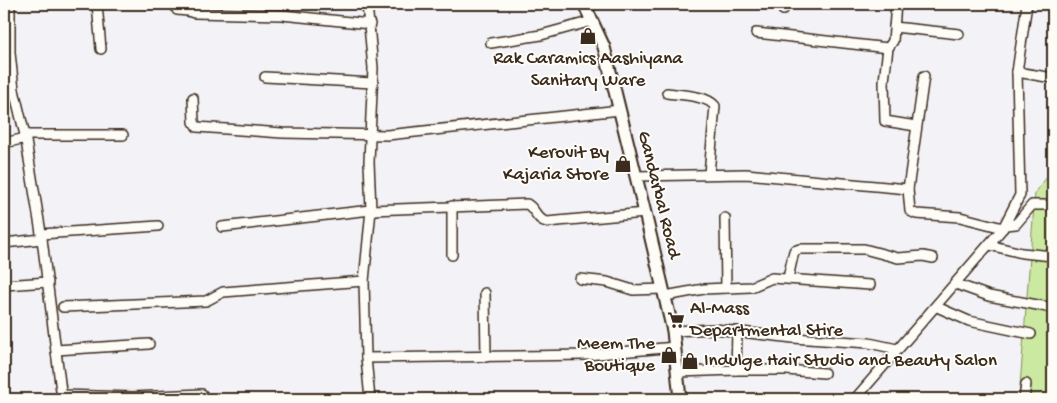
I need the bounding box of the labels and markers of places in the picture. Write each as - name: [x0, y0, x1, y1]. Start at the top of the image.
- shop icon: Rak Caramics Aashiyana Sanitary Ware: [578, 26, 598, 46]
- place label: Rak Caramics Aashiyana Sanitary Ware: [493, 48, 684, 93]
- place label: Kerovit By Kajaria Store: [503, 142, 610, 187]
- shop icon: Kerovit By Kajaria Store: [613, 154, 633, 174]
- place label: Al-Mass Departmental Stire: [688, 298, 843, 343]
- supermarket icon: Al-Mass Departmental Stire: [666, 310, 686, 330]
- place label: Meem The Boutique: [577, 333, 655, 378]
- shop icon: Meem The Boutique: [659, 345, 679, 365]
- place label: Indulge Hair Studio and Beauty Salon: [704, 350, 997, 373]
- shop icon: Indulge Hair Studio and Beauty Salon: [680, 351, 700, 371]

